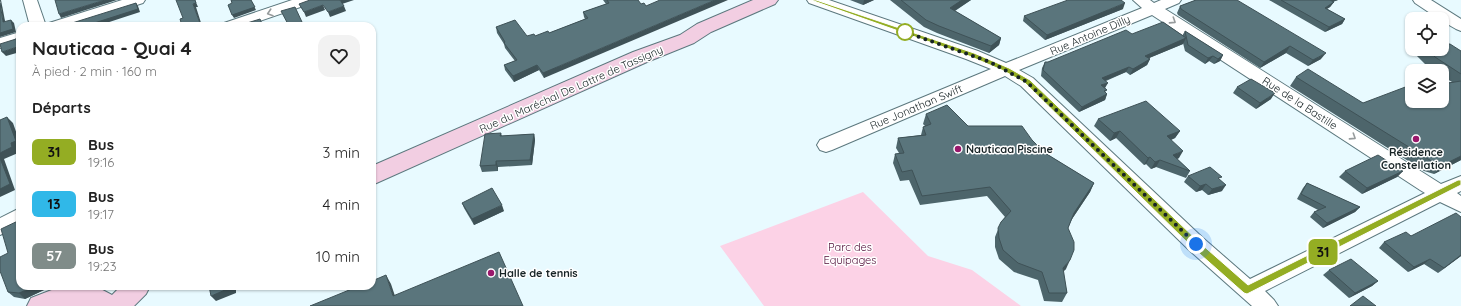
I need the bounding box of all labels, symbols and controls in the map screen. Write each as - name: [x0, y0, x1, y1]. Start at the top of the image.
- one-way arrow: [266, 8, 273, 16]
- street label: Rue Antoine Dilly: [1048, 12, 1132, 58]
- map controls: [1405, 12, 1449, 108]
- button: locate: [1405, 12, 1449, 56]
- one-way arrow: [1168, 16, 1175, 23]
- unlabelled marker: [896, 23, 914, 41]
- button: heart: [318, 35, 360, 77]
- text: Nauticaa - Quai 4: [32, 36, 192, 60]
- street label: Rue du Maréchal De Lattre de Tassigny: [477, 42, 665, 136]
- text: À pied · 2 min · 160 m: [32, 63, 157, 79]
- button: layers: [1405, 64, 1449, 108]
- street label: Rue de la Bastille: [1260, 73, 1340, 133]
- street label: Rue Jonathan Swift: [868, 81, 965, 133]
- text: Départs: [32, 98, 91, 117]
- one-way arrow: [1348, 132, 1355, 139]
- marker: Résidence Constellation: [1411, 134, 1421, 144]
- text: Bus: [88, 135, 114, 154]
- place label: Nauticaa Piscine: [966, 142, 1054, 156]
- text: 31: [48, 143, 60, 161]
- text: 3 min: [322, 143, 360, 162]
- marker: Nauticaa Piscine: [953, 144, 963, 154]
- place label: Résidence Constellation: [1381, 145, 1451, 172]
- text: 19:16: [88, 154, 114, 170]
- text: Bus: [88, 187, 114, 206]
- text: 13: [48, 195, 60, 213]
- text: 4 min: [322, 195, 360, 214]
- text: 19:17: [88, 206, 114, 222]
- your location: [1186, 234, 1206, 254]
- text: Bus: [88, 239, 114, 258]
- line badge: 31: [1305, 239, 1341, 265]
- park label: Parc des Equipages: [824, 240, 876, 267]
- text: 31: [1317, 243, 1329, 261]
- text: 57: [46, 247, 62, 265]
- text: 10 min: [316, 247, 360, 266]
- text: 19:23: [88, 258, 117, 274]
- place label: Halle de tennis: [499, 266, 578, 280]
- marker: Halle de tennis: [486, 268, 496, 278]

